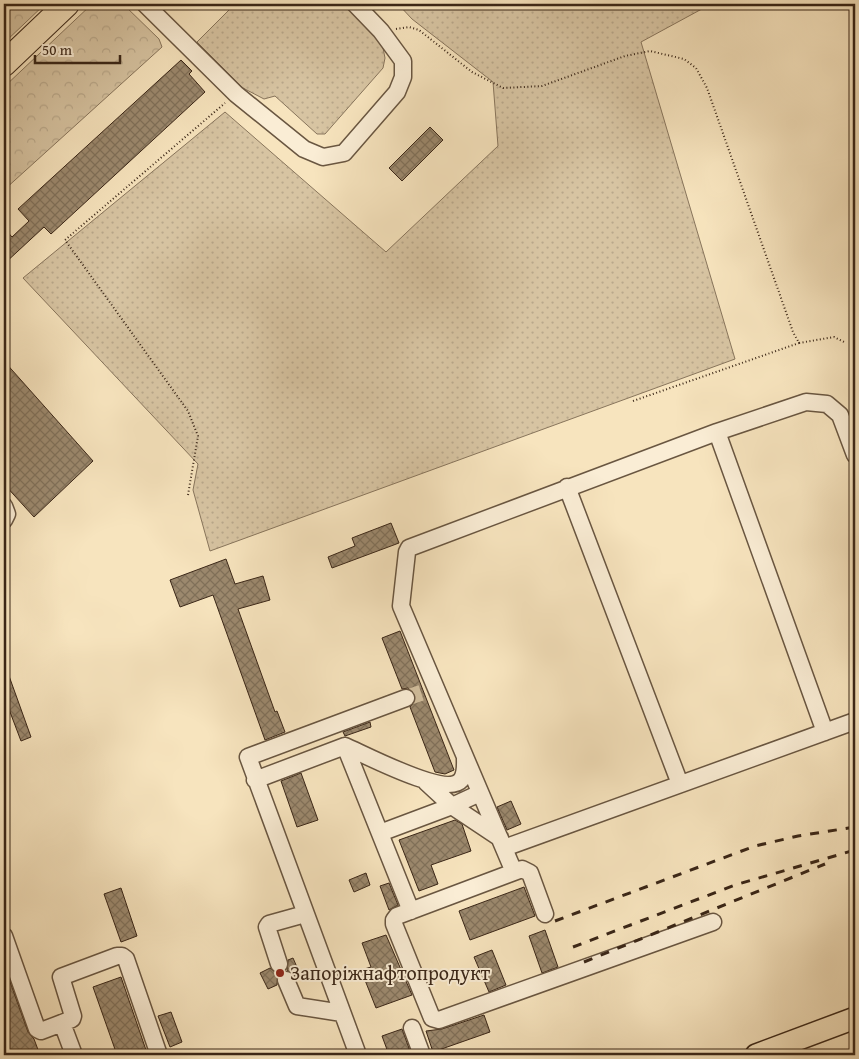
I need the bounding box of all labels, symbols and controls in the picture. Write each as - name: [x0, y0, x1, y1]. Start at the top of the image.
- scale bar: [35, 32, 120, 64]
- text: 50 m: [42, 39, 73, 60]
- place label: Запоріжнафтопродукт: [290, 958, 491, 987]
- marker: Запоріжнафтопродукт: [274, 967, 286, 979]

